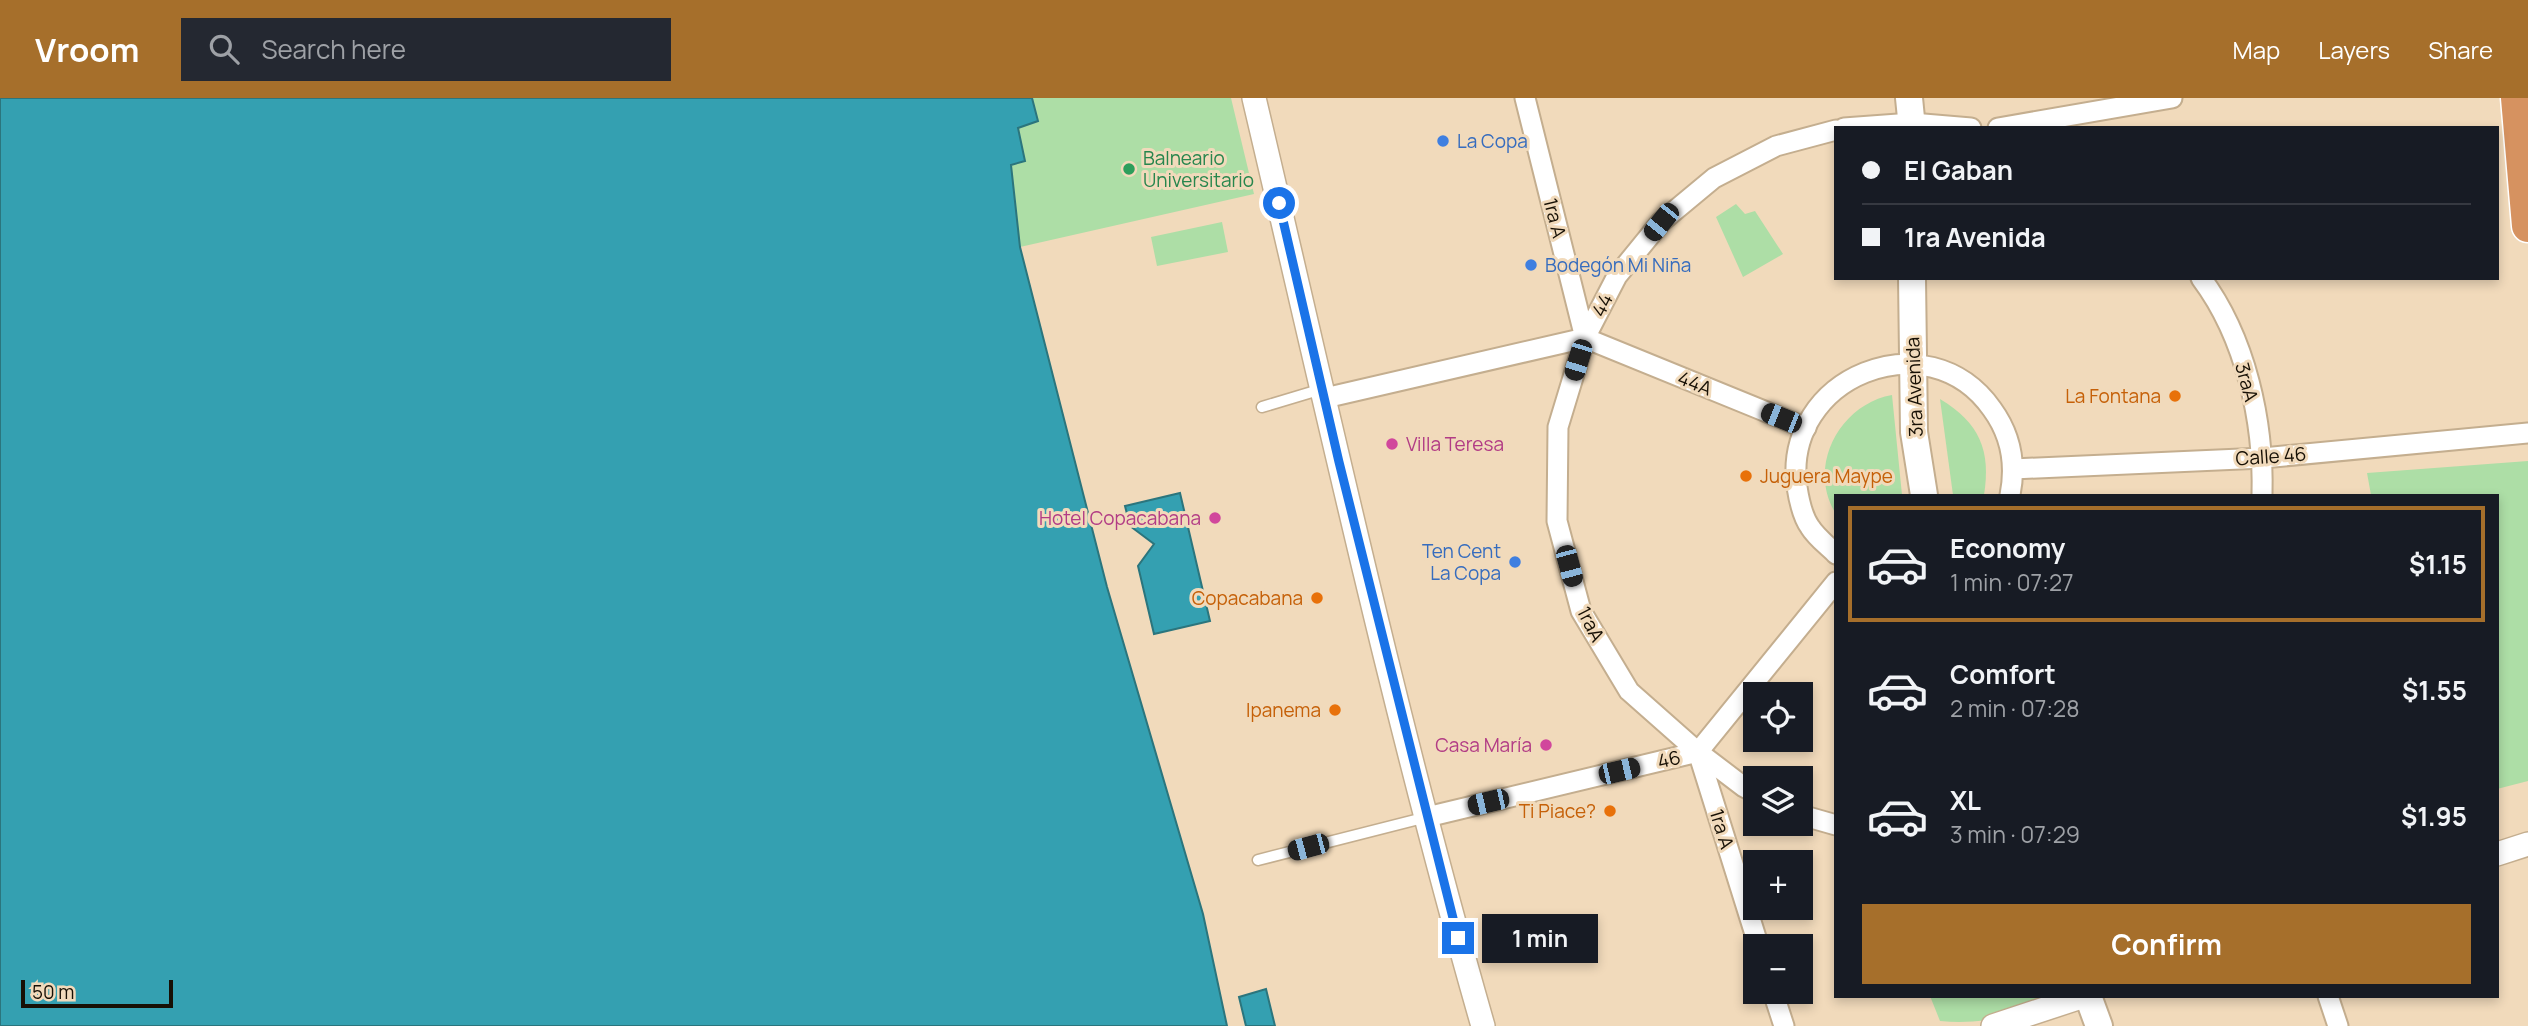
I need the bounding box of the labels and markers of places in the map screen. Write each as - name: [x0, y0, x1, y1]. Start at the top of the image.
- place label: La Copa: [1457, 128, 1528, 154]
- marker: La Copa: [1435, 133, 1451, 149]
- place label: Balneario Universitario: [1143, 145, 1254, 193]
- marker: Balneario Universitario: [1121, 161, 1137, 177]
- place label: Bodegón Mi Niña: [1545, 252, 1691, 278]
- marker: Bodegón Mi Niña: [1523, 257, 1539, 273]
- place label: La Fontana: [2065, 383, 2161, 409]
- marker: La Fontana: [2167, 388, 2183, 404]
- place label: Villa Teresa: [1406, 431, 1504, 457]
- marker: Villa Teresa: [1384, 436, 1400, 452]
- place label: Juguera Maype: [1760, 463, 1893, 489]
- marker: Juguera Maype: [1738, 468, 1754, 484]
- place label: Hotel Copacabana: [1039, 505, 1201, 531]
- marker: Hotel Copacabana: [1207, 510, 1223, 526]
- place label: Ten Cent La Copa: [1422, 538, 1501, 586]
- marker: Ten Cent La Copa: [1507, 554, 1523, 570]
- place label: Copacabana: [1192, 585, 1303, 611]
- marker: Copacabana: [1309, 590, 1325, 606]
- place label: Ipanema: [1246, 697, 1321, 723]
- marker: Ipanema: [1327, 702, 1343, 718]
- place label: Casa María: [1435, 732, 1532, 758]
- marker: Casa María: [1538, 737, 1554, 753]
- place label: Ti Piace?: [1519, 798, 1596, 824]
- marker: Ti Piace?: [1602, 803, 1618, 819]

